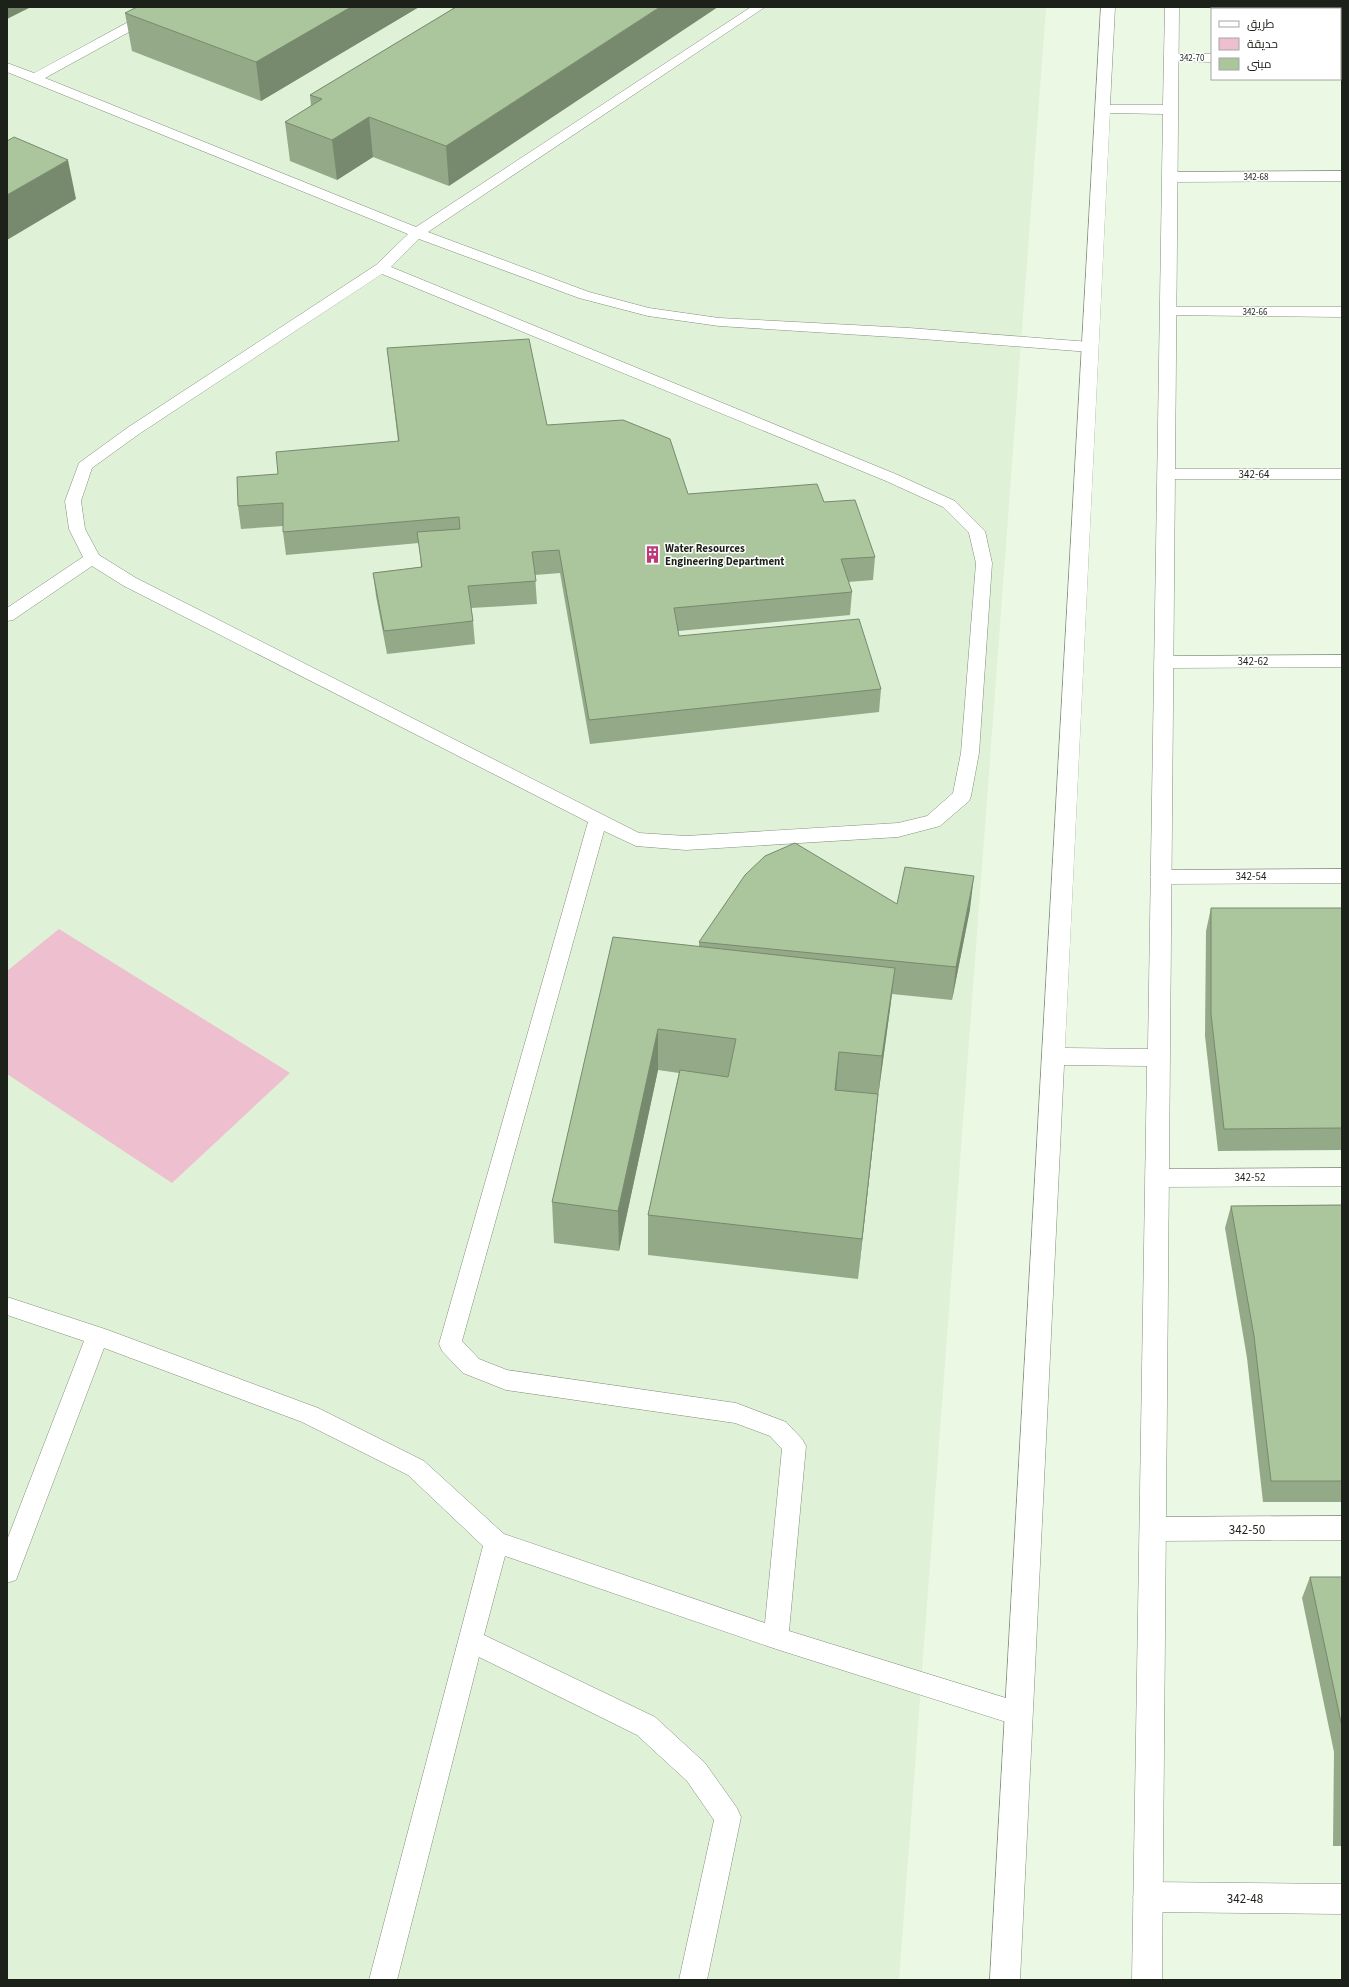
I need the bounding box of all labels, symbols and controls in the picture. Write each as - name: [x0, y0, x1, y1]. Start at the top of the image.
- legend: [1211, 8, 1341, 80]
- text: طريق: [1247, 16, 1275, 33]
- text: حديقة: [1247, 36, 1278, 53]
- street label: 342-70: [1179, 52, 1205, 65]
- text: مبنى: [1247, 56, 1272, 73]
- street label: 342-68: [1243, 171, 1269, 184]
- street label: 342-66: [1242, 306, 1268, 319]
- street label: 342-64: [1239, 467, 1270, 482]
- place label: Water Resources Engineering Department: [665, 541, 785, 569]
- building icon: Water Resources Engineering Department: [642, 544, 662, 564]
- street label: 342-62: [1238, 654, 1268, 669]
- street label: 342-54: [1236, 869, 1267, 884]
- street label: 342-52: [1235, 1170, 1265, 1185]
- street label: 342-50: [1229, 1521, 1265, 1539]
- street label: 342-48: [1227, 1890, 1263, 1908]

